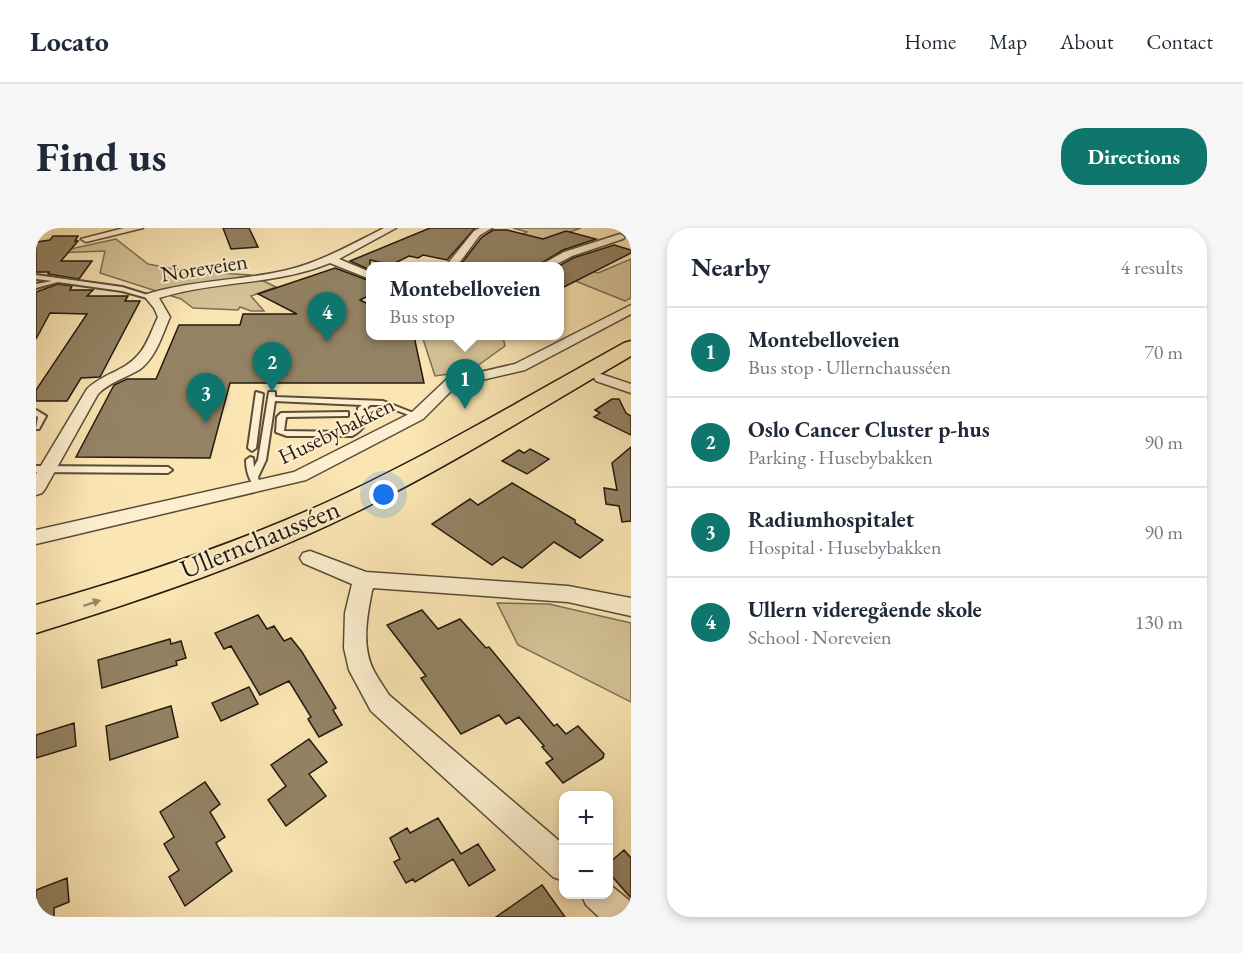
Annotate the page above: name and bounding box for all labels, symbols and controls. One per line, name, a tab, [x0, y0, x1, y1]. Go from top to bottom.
text: Locato	[30, 23, 109, 59]
text: Home	[904, 28, 956, 55]
text: Map	[989, 28, 1027, 55]
text: About	[1060, 28, 1113, 55]
text: Contact	[1146, 28, 1213, 55]
button: Directions	[1061, 128, 1207, 185]
text: Find us	[36, 129, 167, 184]
street label: Noreveien	[159, 246, 250, 289]
text: Nearby	[691, 250, 771, 284]
text: 4 results	[1120, 254, 1183, 280]
popup	[366, 262, 564, 340]
text: Montebelloveien	[389, 274, 541, 303]
pin: 4	[308, 292, 346, 342]
text: Bus stop	[389, 303, 455, 329]
text: Montebelloveien	[748, 325, 900, 354]
text: 1	[705, 339, 716, 365]
text: 70 m	[1144, 339, 1183, 365]
pin: 2	[252, 342, 292, 392]
text: Bus stop · Ullernchausséen	[748, 354, 951, 380]
pin: 1	[446, 360, 484, 409]
pin: 3	[186, 374, 226, 423]
street label: Husebybakken	[273, 390, 400, 471]
text: Oslo Cancer Cluster p-hus	[748, 415, 990, 444]
text: 2	[705, 429, 716, 455]
text: 90 m	[1144, 429, 1183, 455]
text: Parking · Husebybakken	[748, 444, 933, 470]
your location	[369, 480, 398, 509]
street label: Ullernchausséen	[175, 491, 345, 586]
text: Radiumhospitalet	[748, 505, 914, 534]
text: 3	[705, 519, 716, 545]
text: 90 m	[1144, 519, 1183, 545]
text: Hospital · Husebybakken	[748, 534, 941, 560]
text: Ullern videregående skole	[748, 595, 982, 624]
one-way arrow	[83, 597, 101, 607]
text: 4	[705, 609, 716, 635]
text: 130 m	[1135, 609, 1183, 635]
text: School · Noreveien	[748, 624, 892, 650]
map controls	[559, 791, 613, 899]
button: +	[559, 791, 613, 845]
button: −	[559, 845, 613, 899]

